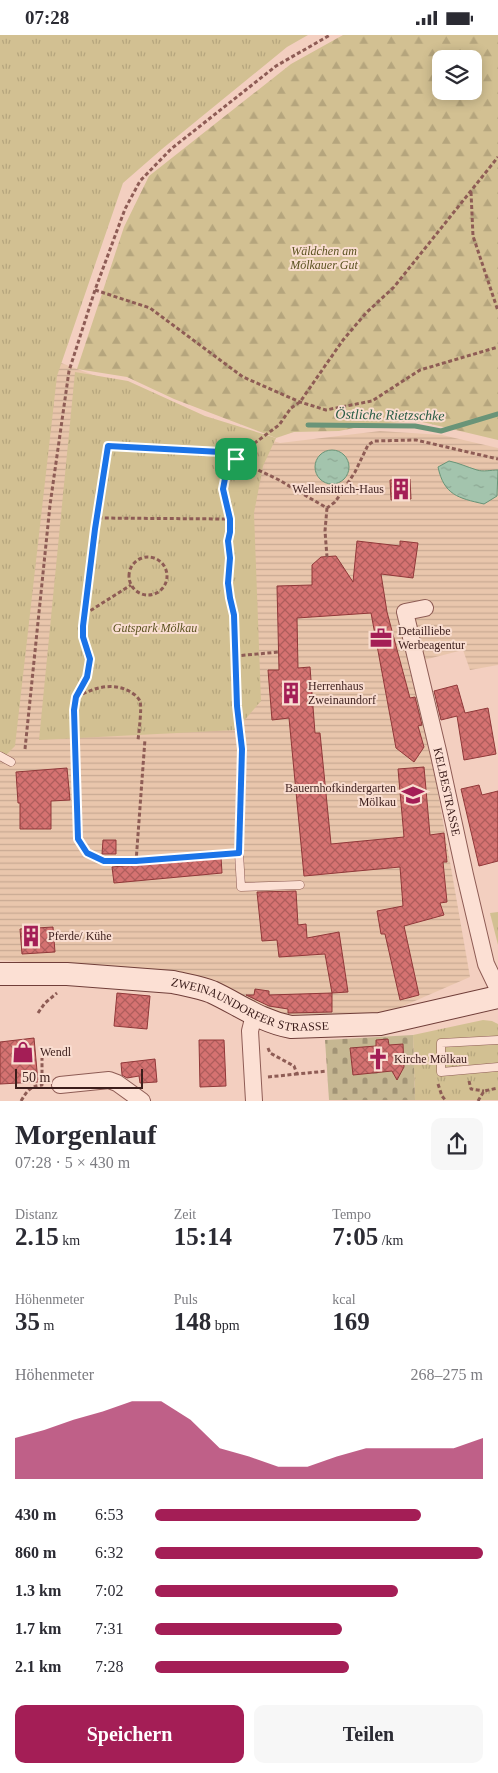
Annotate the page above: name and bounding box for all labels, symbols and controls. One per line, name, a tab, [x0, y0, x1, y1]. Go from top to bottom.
text: 07:28	[25, 7, 69, 28]
map controls	[432, 50, 482, 100]
button: layers	[432, 50, 482, 100]
park label: Wäldchen am Mölkauer Gut	[289, 244, 358, 272]
water label: Östliche Rietzschke	[335, 406, 445, 423]
pin	[215, 438, 257, 480]
icon: arrive	[222, 445, 250, 473]
building icon: Wellensittich-Haus	[388, 476, 414, 502]
place label: Wellensittich-Haus	[292, 482, 384, 496]
park label: Gutspark Mölkau	[113, 621, 197, 635]
place label: Detailliebe Werbeagentur	[398, 624, 465, 652]
office icon: Detailliebe Werbeagentur	[368, 625, 394, 651]
place label: Herrenhaus Zweinaundorf	[308, 679, 376, 707]
building icon: Herrenhaus Zweinaundorf	[278, 680, 304, 706]
street label: KELBESTRASSE	[430, 746, 463, 837]
place label: Bauernhofkindergarten Mölkau	[285, 781, 396, 809]
school or university icon: Bauernhofkindergarten Mölkau	[400, 782, 426, 808]
building icon: Pferde/ Kühe	[18, 923, 44, 949]
place label: Pferde/ Kühe	[48, 929, 112, 943]
street label: ZWEINAUNDORFER STRASSE	[170, 975, 329, 1034]
shop icon: Wendl	[10, 1039, 36, 1065]
place label: Wendl	[40, 1045, 72, 1059]
church icon: Kirche Mölkau	[365, 1046, 391, 1072]
place label: Kirche Mölkau	[394, 1052, 467, 1066]
scale bar	[15, 1065, 142, 1089]
text: 50 m	[22, 1070, 50, 1085]
button: share	[431, 1118, 483, 1170]
text: Morgenlauf	[15, 1119, 157, 1150]
text: 07:28 · 5 × 430 m	[15, 1154, 130, 1171]
text: Distanz	[15, 1207, 58, 1222]
text: Zeit	[174, 1207, 196, 1222]
text: Tempo	[332, 1207, 371, 1222]
text: 2.15	[15, 1223, 59, 1250]
text: 15:14	[174, 1223, 232, 1250]
text: 7:05	[332, 1223, 378, 1250]
text: km	[59, 1233, 80, 1248]
text: /km	[378, 1233, 403, 1248]
text: Höhenmeter	[15, 1292, 84, 1307]
text: Puls	[174, 1292, 198, 1307]
text: kcal	[332, 1292, 356, 1307]
text: 35	[15, 1308, 40, 1335]
text: 148	[174, 1308, 211, 1335]
text: 169	[332, 1308, 370, 1335]
text: m	[40, 1318, 54, 1333]
text: bpm	[211, 1318, 240, 1333]
text: Höhenmeter	[15, 1366, 94, 1383]
text: 268–275 m	[411, 1366, 483, 1383]
text: 430 m	[15, 1506, 56, 1523]
text: 6:53	[95, 1506, 123, 1523]
text: 860 m	[15, 1544, 56, 1561]
text: 6:32	[95, 1544, 123, 1561]
text: 1.3 km	[15, 1582, 61, 1599]
text: 7:02	[95, 1582, 123, 1599]
text: 1.7 km	[15, 1620, 61, 1637]
text: 7:31	[95, 1620, 123, 1637]
text: 2.1 km	[15, 1658, 61, 1675]
text: 7:28	[95, 1658, 123, 1675]
button: Speichern	[15, 1705, 244, 1763]
button: Teilen	[254, 1705, 483, 1763]

